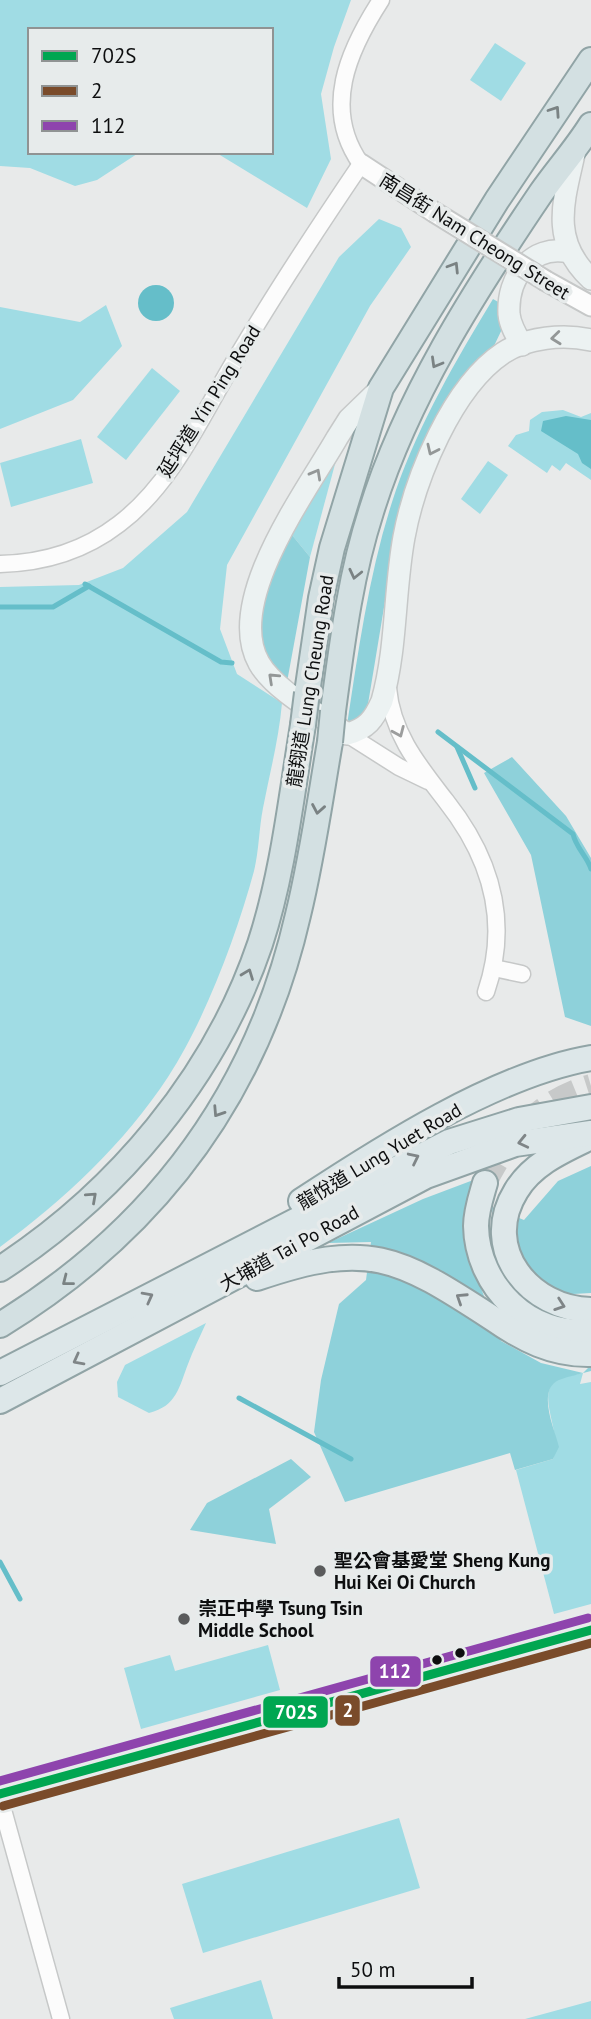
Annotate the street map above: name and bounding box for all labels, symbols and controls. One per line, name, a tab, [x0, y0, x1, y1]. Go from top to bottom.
legend	[28, 28, 273, 154]
text: 702S	[91, 42, 137, 69]
text: 2	[91, 77, 102, 104]
one-way arrow	[547, 106, 559, 119]
text: 112	[91, 112, 125, 139]
street label: 南昌街 Nam Cheong Street	[375, 168, 575, 305]
one-way arrow	[446, 261, 459, 274]
street label: 延坪道 Yin Ping Road	[152, 321, 266, 481]
one-way arrow	[550, 330, 561, 345]
one-way arrow	[432, 355, 445, 368]
one-way arrow	[427, 443, 441, 455]
one-way arrow	[308, 468, 321, 481]
one-way arrow	[348, 568, 363, 580]
street label: 龍翔道 Lung Cheung Road	[281, 573, 339, 789]
one-way arrow	[268, 674, 281, 687]
one-way arrow	[391, 725, 405, 737]
one-way arrow	[311, 803, 326, 815]
one-way arrow	[240, 968, 254, 980]
street label: 龍悅道 Lung Yuet Road	[292, 1097, 466, 1215]
one-way arrow	[213, 1105, 226, 1118]
one-way arrow	[518, 1134, 530, 1148]
one-way arrow	[407, 1152, 419, 1166]
one-way arrow	[84, 1193, 97, 1205]
street label: 大埔道 Tai Po Road	[215, 1200, 363, 1296]
one-way arrow	[62, 1272, 74, 1285]
one-way arrow	[140, 1291, 153, 1305]
one-way arrow	[455, 1293, 468, 1306]
one-way arrow	[554, 1297, 566, 1312]
one-way arrow	[73, 1352, 85, 1365]
place label: 聖公會基愛堂 Sheng Kung Hui Kei Oi Church	[334, 1548, 550, 1594]
marker: 聖公會基愛堂 Sheng Kung Hui Kei Oi Church	[312, 1563, 328, 1579]
place label: 崇正中學 Tsung Tsin Middle School	[198, 1596, 363, 1642]
marker: 崇正中學 Tsung Tsin Middle School	[176, 1611, 192, 1627]
unlabelled marker	[453, 1646, 467, 1660]
unlabelled marker	[430, 1653, 444, 1667]
line badge: 112	[369, 1655, 422, 1688]
text: 112	[379, 1659, 411, 1683]
line badge: 2	[334, 1694, 361, 1727]
line badge: 702S	[262, 1695, 329, 1729]
text: 2	[343, 1698, 353, 1722]
text: 702S	[275, 1700, 317, 1724]
scale bar	[339, 1946, 472, 1990]
text: 50 m	[350, 1956, 396, 1983]

